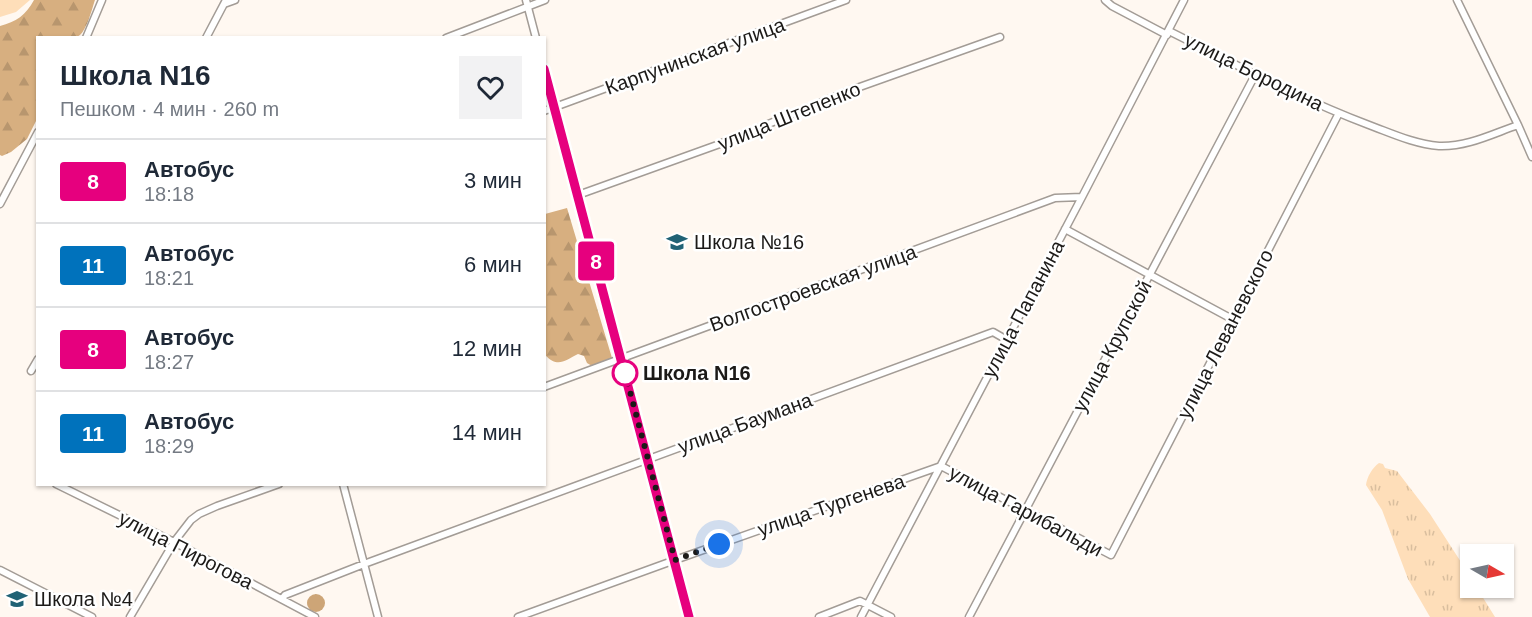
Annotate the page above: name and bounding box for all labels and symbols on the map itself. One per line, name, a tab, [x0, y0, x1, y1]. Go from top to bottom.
street label: Карпунинская улица	[602, 13, 789, 99]
street label: улица Бородина	[1181, 29, 1328, 115]
street label: улица Штепенко	[714, 77, 864, 155]
school or university icon: Школа №16	[665, 230, 689, 254]
place label: Школа №16	[694, 231, 804, 253]
street label: улица Папанина	[978, 236, 1069, 381]
street label: Волгостроевская улица	[707, 240, 920, 336]
line badge: 8	[576, 242, 616, 280]
street label: улица Леваневского	[1173, 246, 1277, 422]
street label: улица Крупской	[1068, 277, 1156, 415]
marker: Школа N16	[612, 360, 638, 386]
place label: Школа N16	[643, 362, 751, 384]
street label: улица Баумана	[675, 388, 816, 458]
street label: улица Гарибальди	[945, 461, 1107, 561]
street label: улица Тургенева	[755, 469, 908, 541]
street label: улица Пирогова	[115, 507, 258, 594]
your location	[704, 529, 734, 559]
north arrow	[1460, 544, 1514, 598]
school or university icon: Школа №4	[5, 587, 29, 611]
place label: Школа №4	[34, 588, 133, 610]

